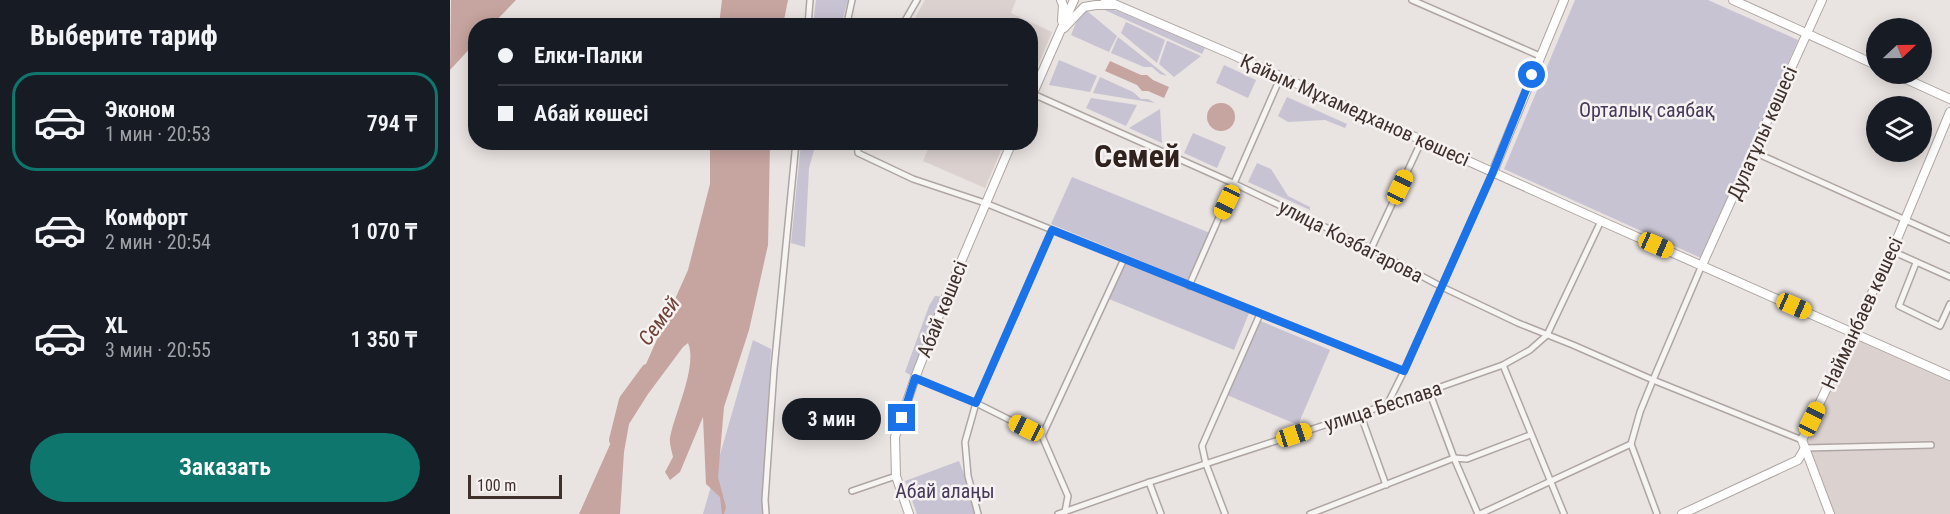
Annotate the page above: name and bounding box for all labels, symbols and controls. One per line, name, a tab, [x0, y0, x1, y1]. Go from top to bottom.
north arrow	[1866, 18, 1932, 84]
map controls	[1866, 18, 1932, 162]
text: Выберите тариф	[30, 20, 218, 52]
text: Елки-Палки	[534, 43, 643, 68]
street label: Қайым Мұхамедханов көшесі	[1237, 48, 1473, 172]
route start	[1518, 61, 1545, 88]
street label: Дулатұлы көшесі	[1722, 63, 1802, 203]
icon: car	[33, 95, 87, 149]
button: layers	[1866, 96, 1932, 162]
text: Эконом	[105, 97, 175, 122]
park label: Орталық саябақ	[1579, 98, 1715, 122]
text: Абай көшесі	[534, 101, 648, 126]
text: 794 ₸	[367, 111, 417, 136]
text: 1 мин · 20:53	[105, 122, 211, 146]
district label: Семей	[1094, 137, 1180, 175]
car	[1384, 167, 1416, 207]
car	[1211, 182, 1243, 222]
street label: улица Козбагарова	[1275, 194, 1427, 288]
icon: car	[33, 203, 87, 257]
text: Комфорт	[105, 205, 188, 230]
text: 1 070 ₸	[351, 219, 417, 244]
car	[1636, 229, 1676, 261]
text: 2 мин · 20:54	[105, 230, 211, 254]
street label: Найманбаев көшесі	[1816, 233, 1908, 393]
street label: Абай көшесі	[912, 257, 972, 361]
car	[1774, 290, 1814, 322]
water label: Семей	[633, 292, 685, 350]
icon: car	[33, 311, 87, 365]
text: XL	[105, 313, 128, 338]
text: 1 350 ₸	[351, 327, 417, 352]
text: 3 мин · 20:55	[105, 338, 211, 362]
street label: улица Беспава	[1321, 376, 1445, 436]
callout: 3 мин	[782, 397, 881, 439]
car	[1796, 399, 1828, 439]
route end	[888, 404, 915, 431]
text: 3 мин	[808, 407, 855, 431]
car	[1006, 412, 1046, 444]
car	[1274, 421, 1314, 449]
button: Заказать	[30, 433, 420, 502]
scale bar	[468, 472, 562, 500]
text: 100 m	[477, 476, 516, 495]
park label: Абай алаңы	[895, 479, 995, 503]

